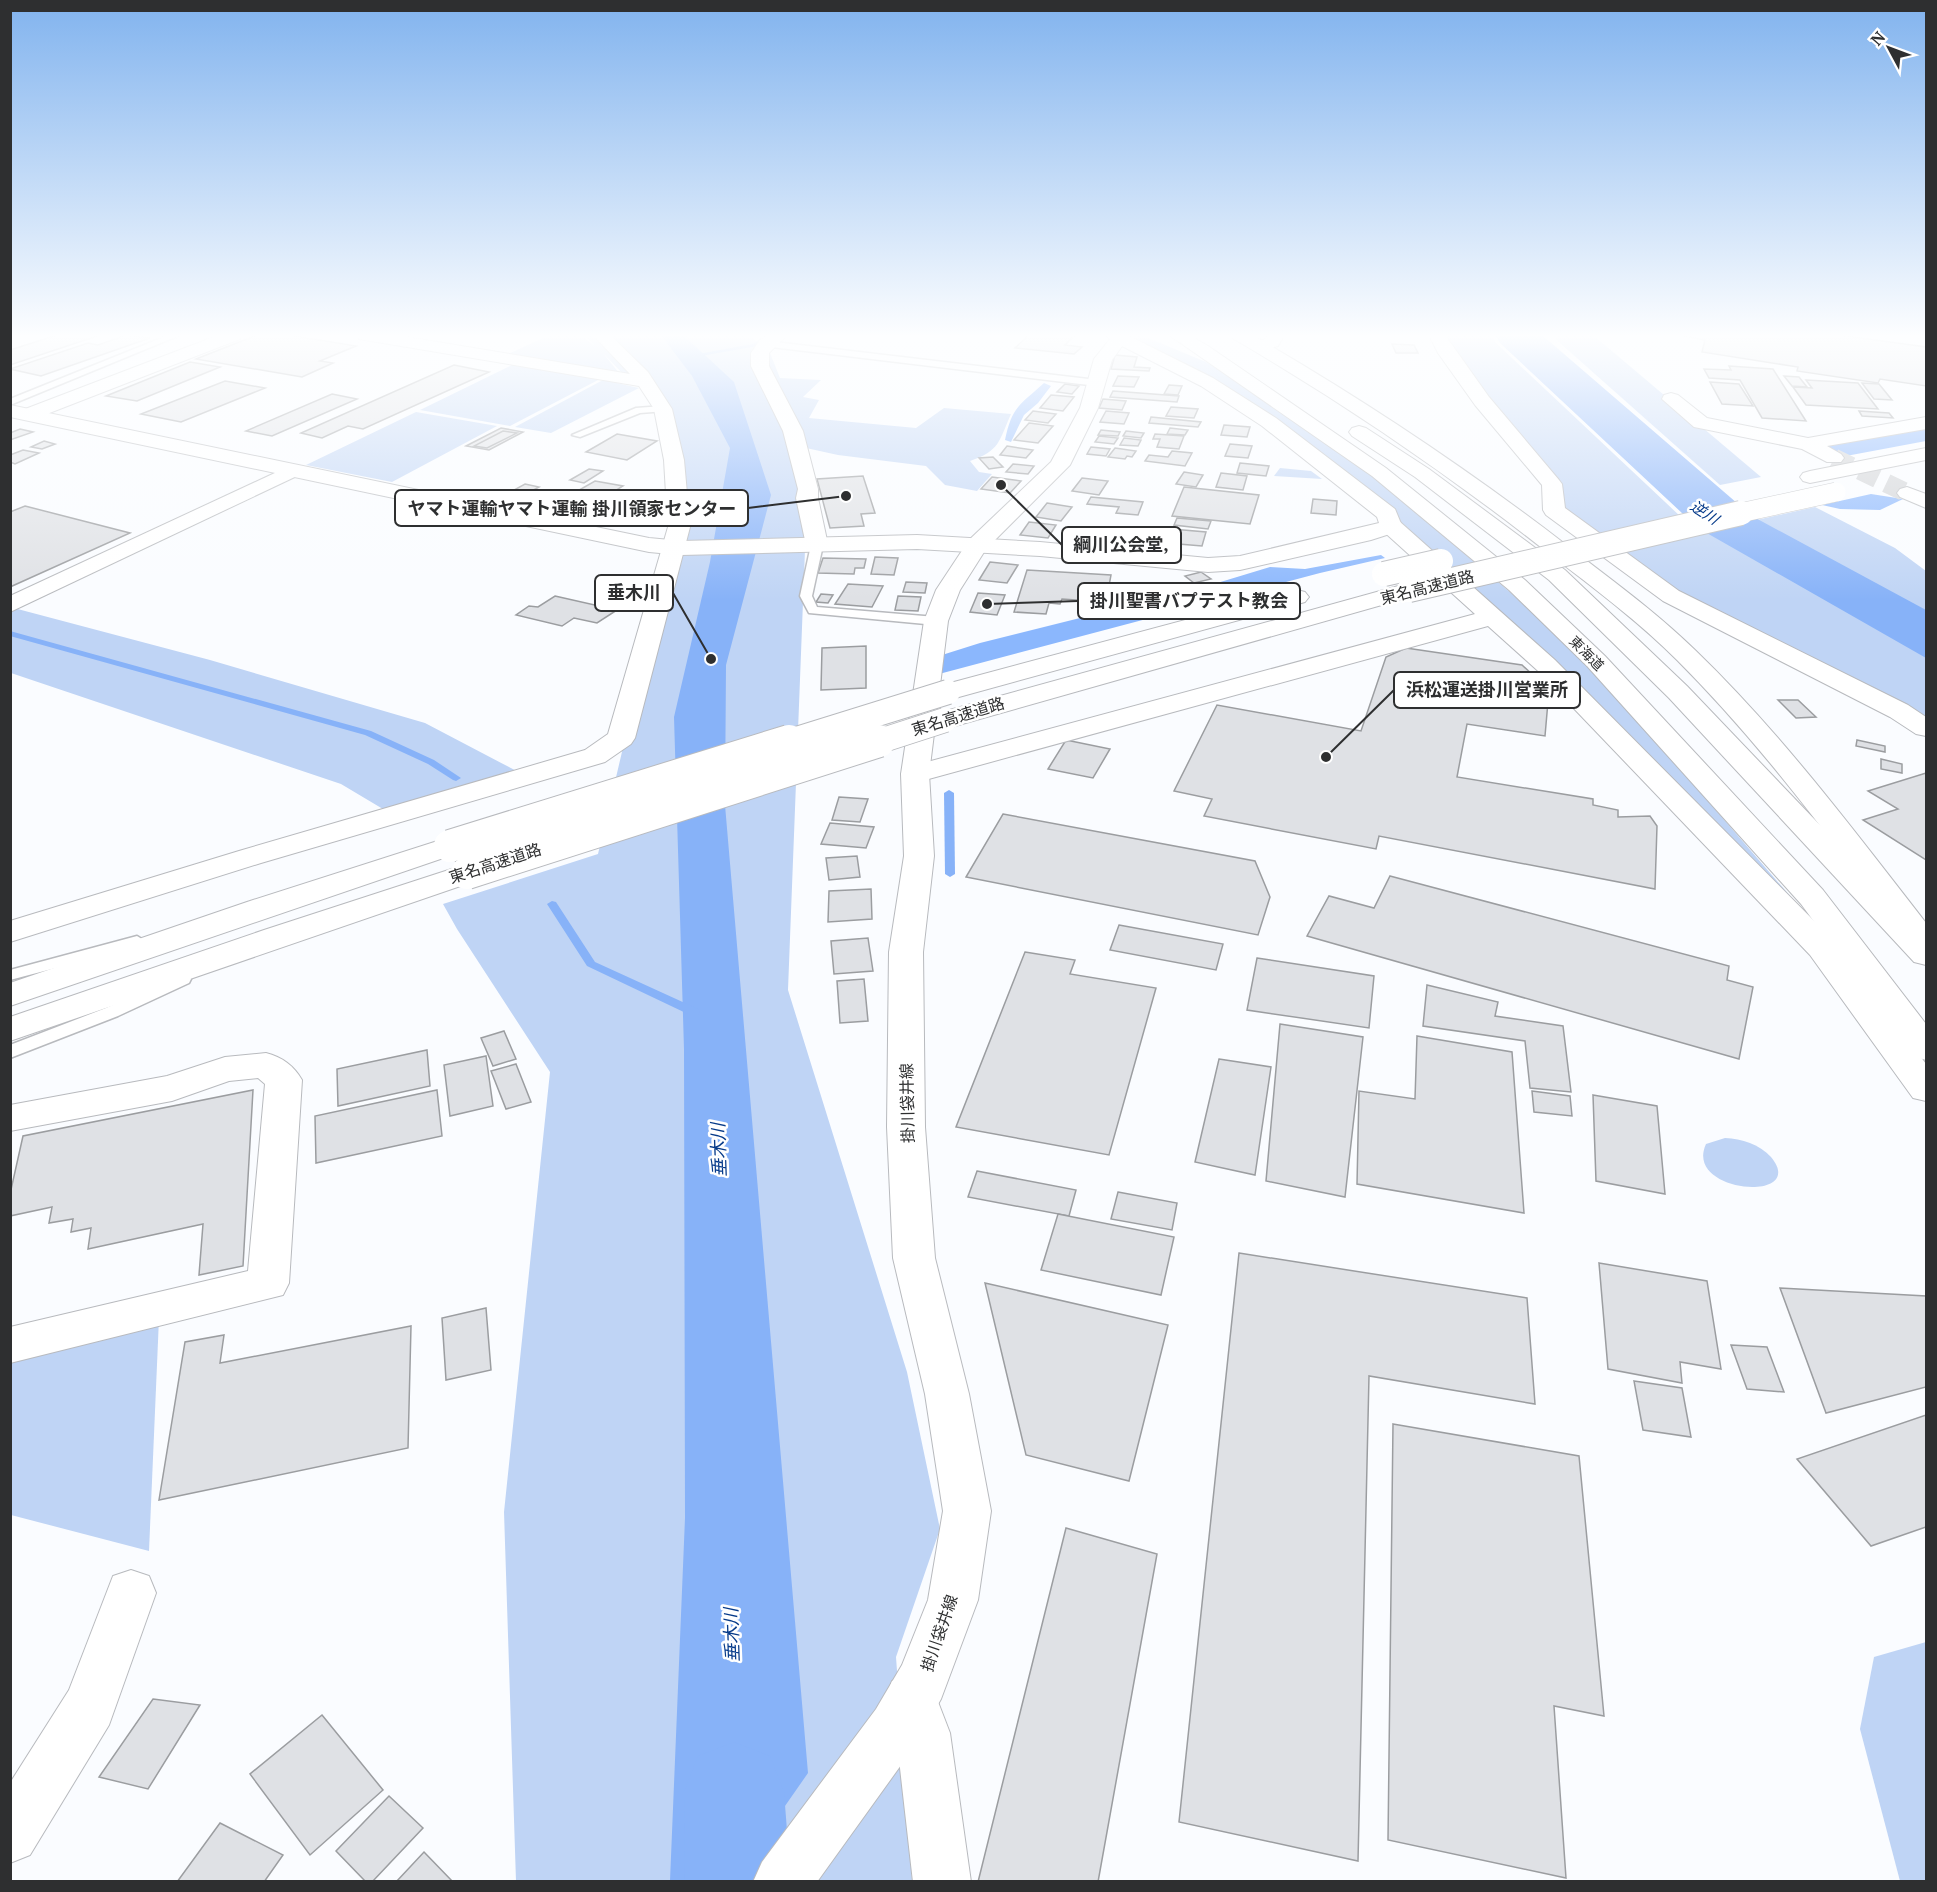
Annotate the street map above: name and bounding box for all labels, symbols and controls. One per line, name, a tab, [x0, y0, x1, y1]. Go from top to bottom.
north arrow	[1859, 18, 1919, 78]
text: N	[1865, 26, 1890, 50]
callout: ヤマト運輸ヤマト運輸 掛川領家センター	[395, 490, 748, 526]
water label: 逆川	[1687, 495, 1725, 530]
text: ヤマト運輸ヤマト運輸 掛川領家センター	[408, 496, 736, 520]
callout: 綱川公会堂,	[1062, 527, 1181, 563]
text: 綱川公会堂,	[1073, 532, 1169, 556]
street label: 東名高速道路	[1378, 565, 1476, 609]
callout: 垂木川	[595, 575, 673, 611]
text: 垂木川	[607, 580, 661, 604]
callout: 掛川聖書バプテスト教会	[1078, 583, 1300, 619]
text: 掛川聖書バプテスト教会	[1090, 588, 1288, 612]
street label: 東海道	[1565, 631, 1609, 675]
callout: 浜松運送掛川営業所	[1394, 672, 1580, 708]
text: 浜松運送掛川営業所	[1406, 677, 1568, 701]
street label: 東名高速道路	[909, 691, 1007, 741]
street label: 東名高速道路	[446, 838, 544, 888]
street label: 掛川袋井線	[895, 1063, 919, 1143]
water label: 垂木川	[705, 1121, 731, 1177]
street label: 掛川袋井線	[916, 1592, 962, 1674]
water label: 垂木川	[718, 1606, 744, 1662]

